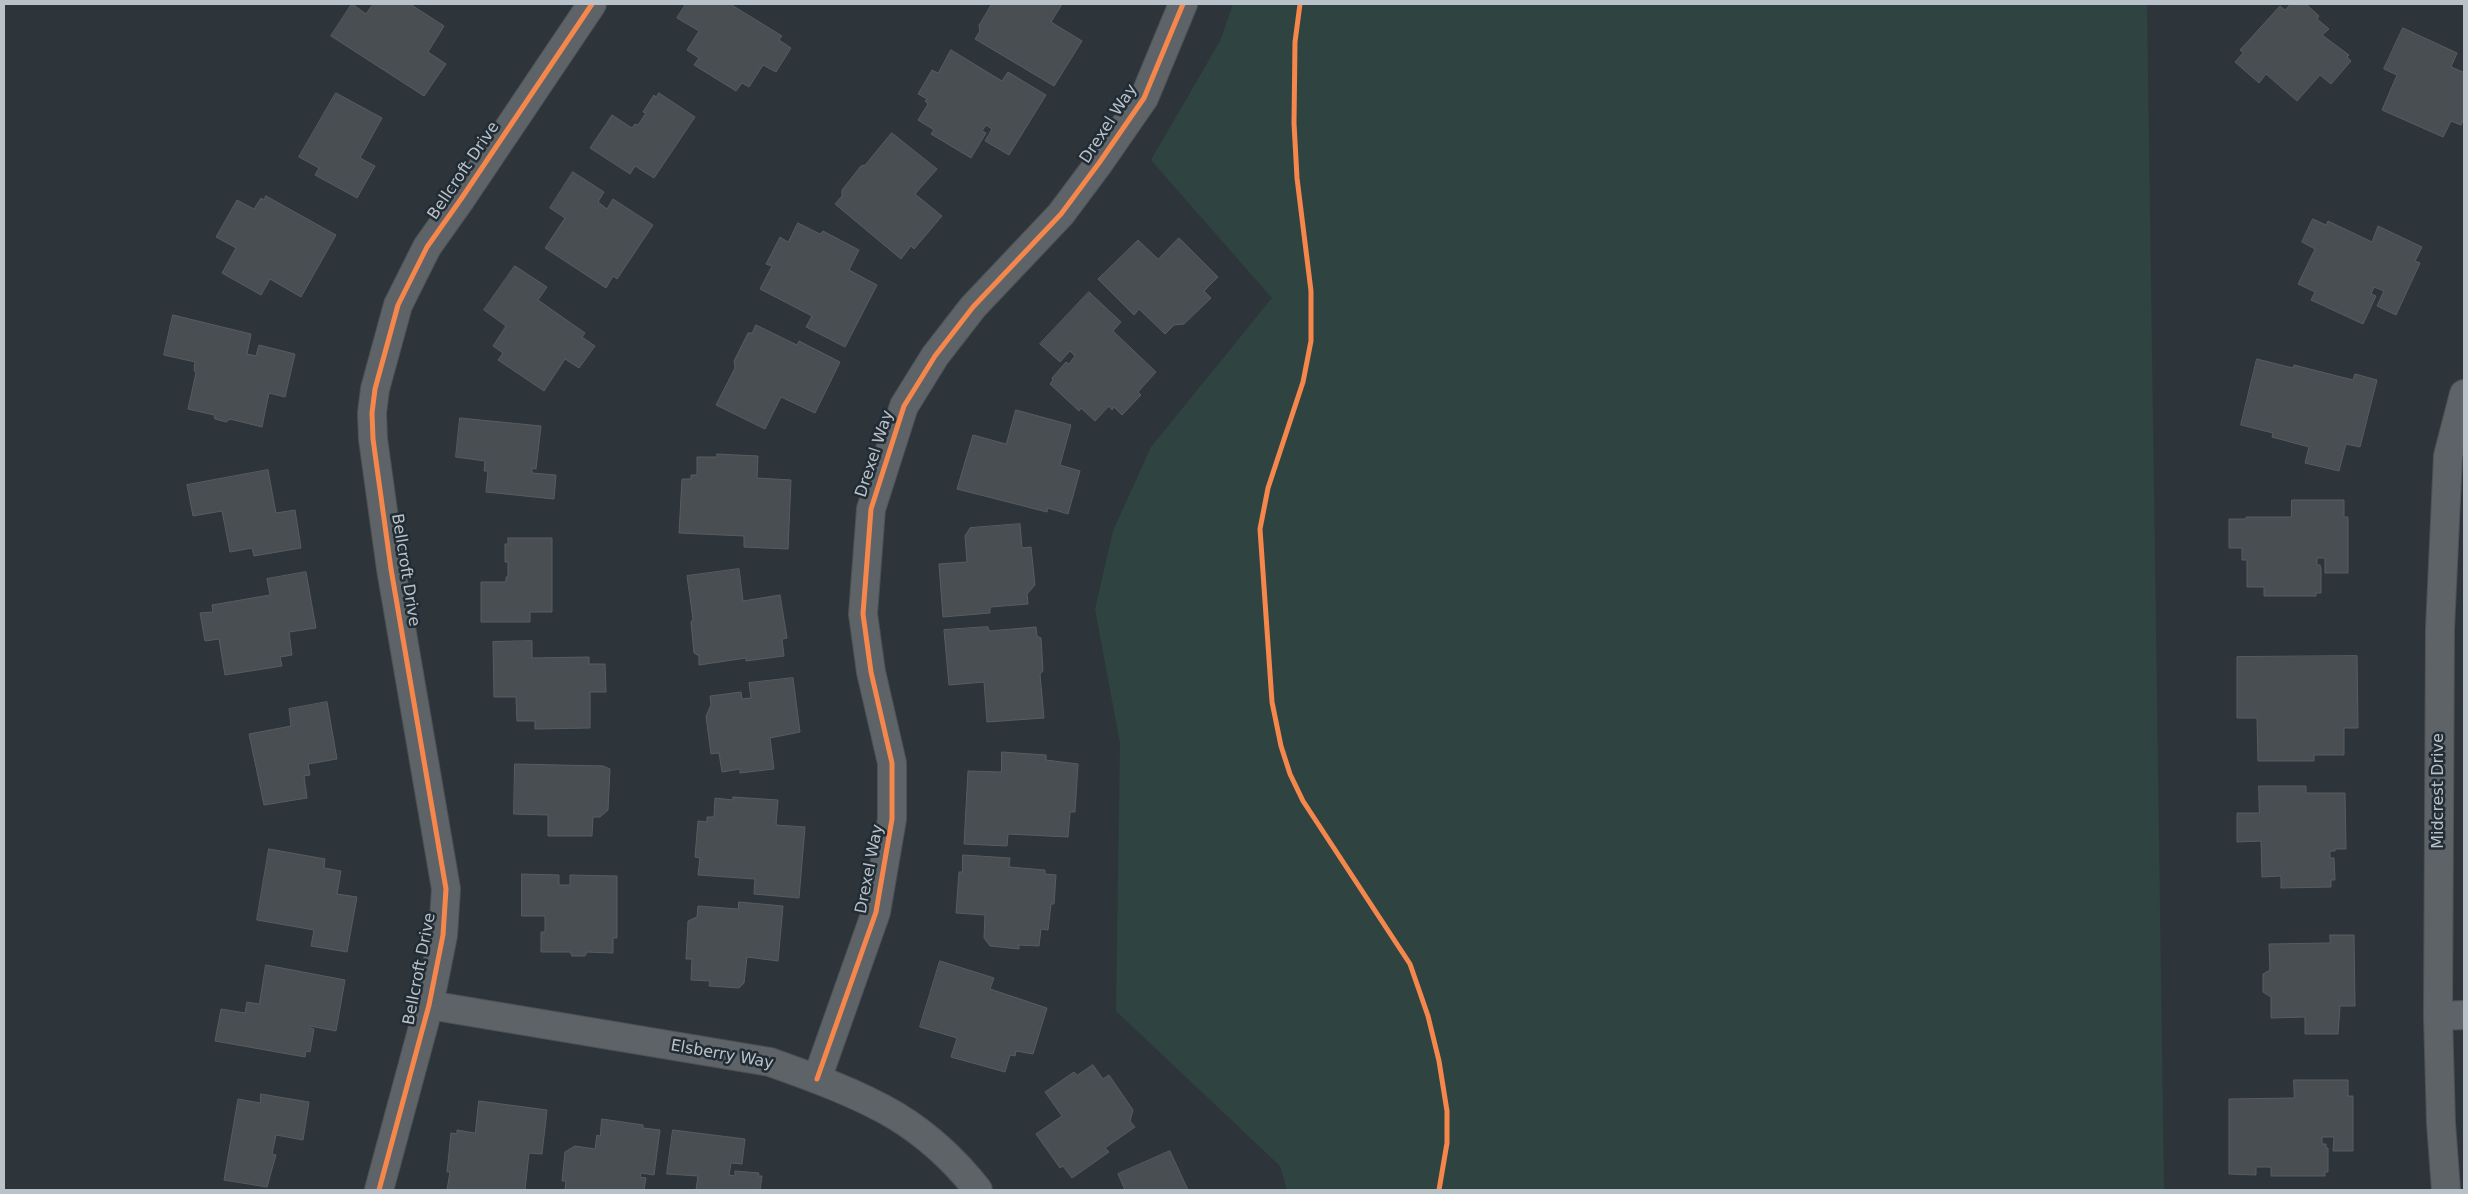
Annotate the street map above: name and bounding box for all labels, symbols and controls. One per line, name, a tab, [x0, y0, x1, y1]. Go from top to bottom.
street label: Drexel Way	[1076, 81, 1142, 167]
street label: Bellcroft Drive	[424, 118, 504, 224]
street label: Drexel Way	[852, 408, 898, 500]
street label: Bellcroft Drive	[387, 512, 423, 628]
street label: Midcrest Drive	[2429, 733, 2449, 849]
street label: Drexel Way	[852, 823, 888, 915]
street label: Bellcroft Drive	[400, 911, 440, 1027]
street label: Elsberry Way	[669, 1036, 775, 1074]

